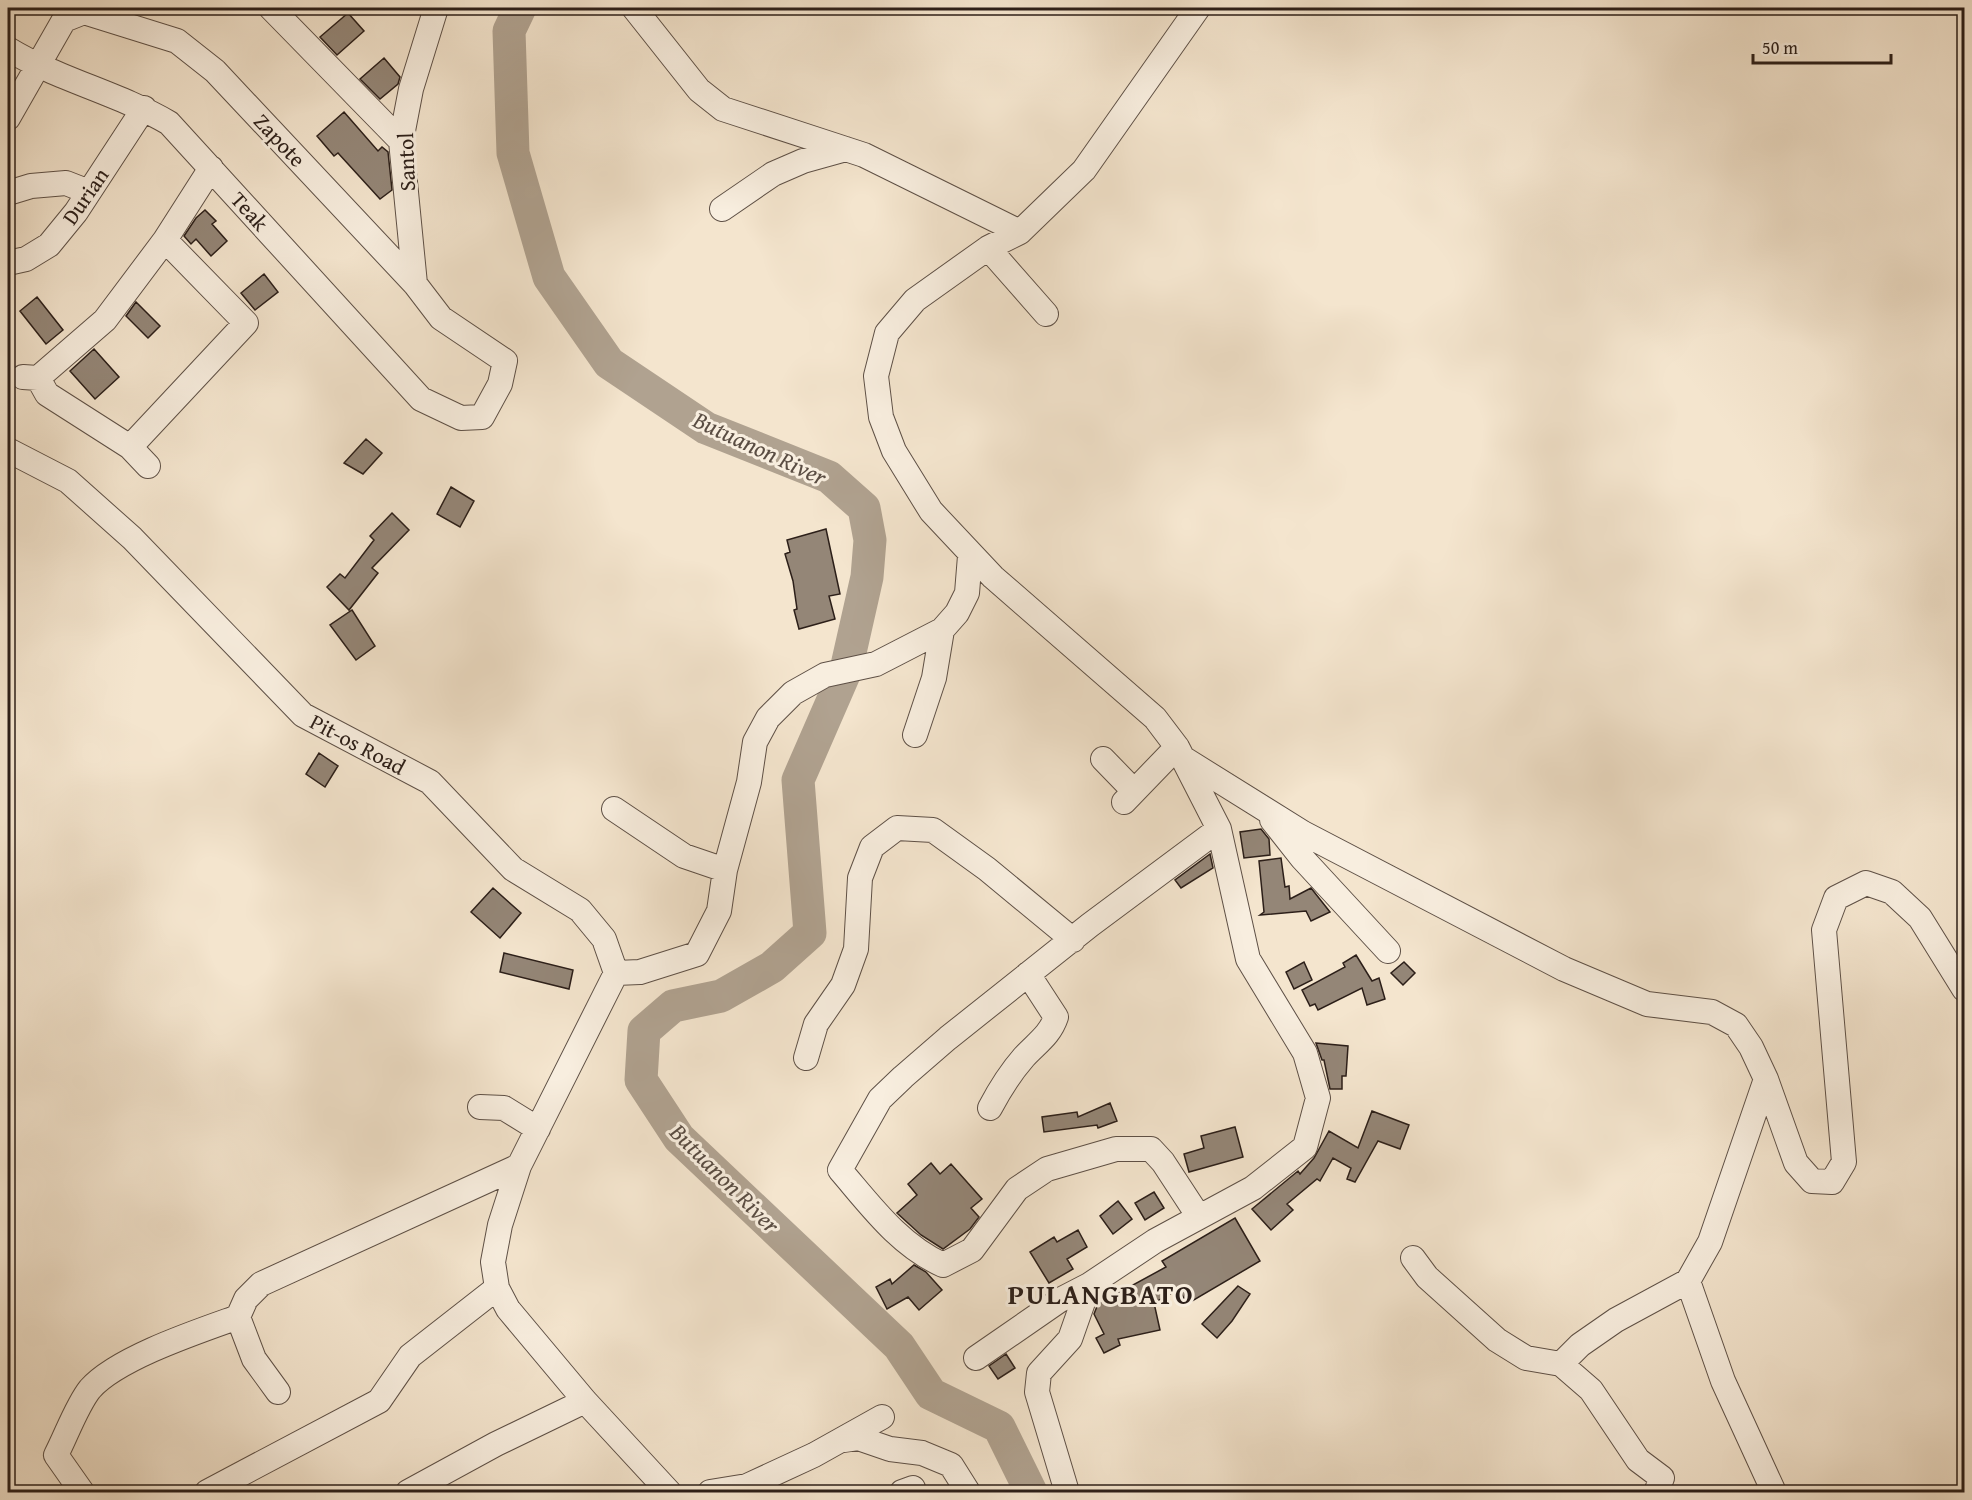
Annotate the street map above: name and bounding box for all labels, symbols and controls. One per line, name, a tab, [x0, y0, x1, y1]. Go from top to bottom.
scale bar	[1753, 27, 1891, 65]
text: 50 m	[1762, 34, 1798, 61]
street label: Zapote	[247, 106, 313, 174]
street label: Santol	[389, 132, 423, 192]
street label: Durian	[54, 160, 117, 231]
street label: Teak	[224, 184, 277, 238]
water label: Butuanon River	[687, 401, 833, 495]
street label: Pit-os Road	[305, 705, 412, 783]
water label: Butuanon River	[661, 1114, 789, 1242]
district label: PULANGBATO	[1008, 1273, 1194, 1314]

